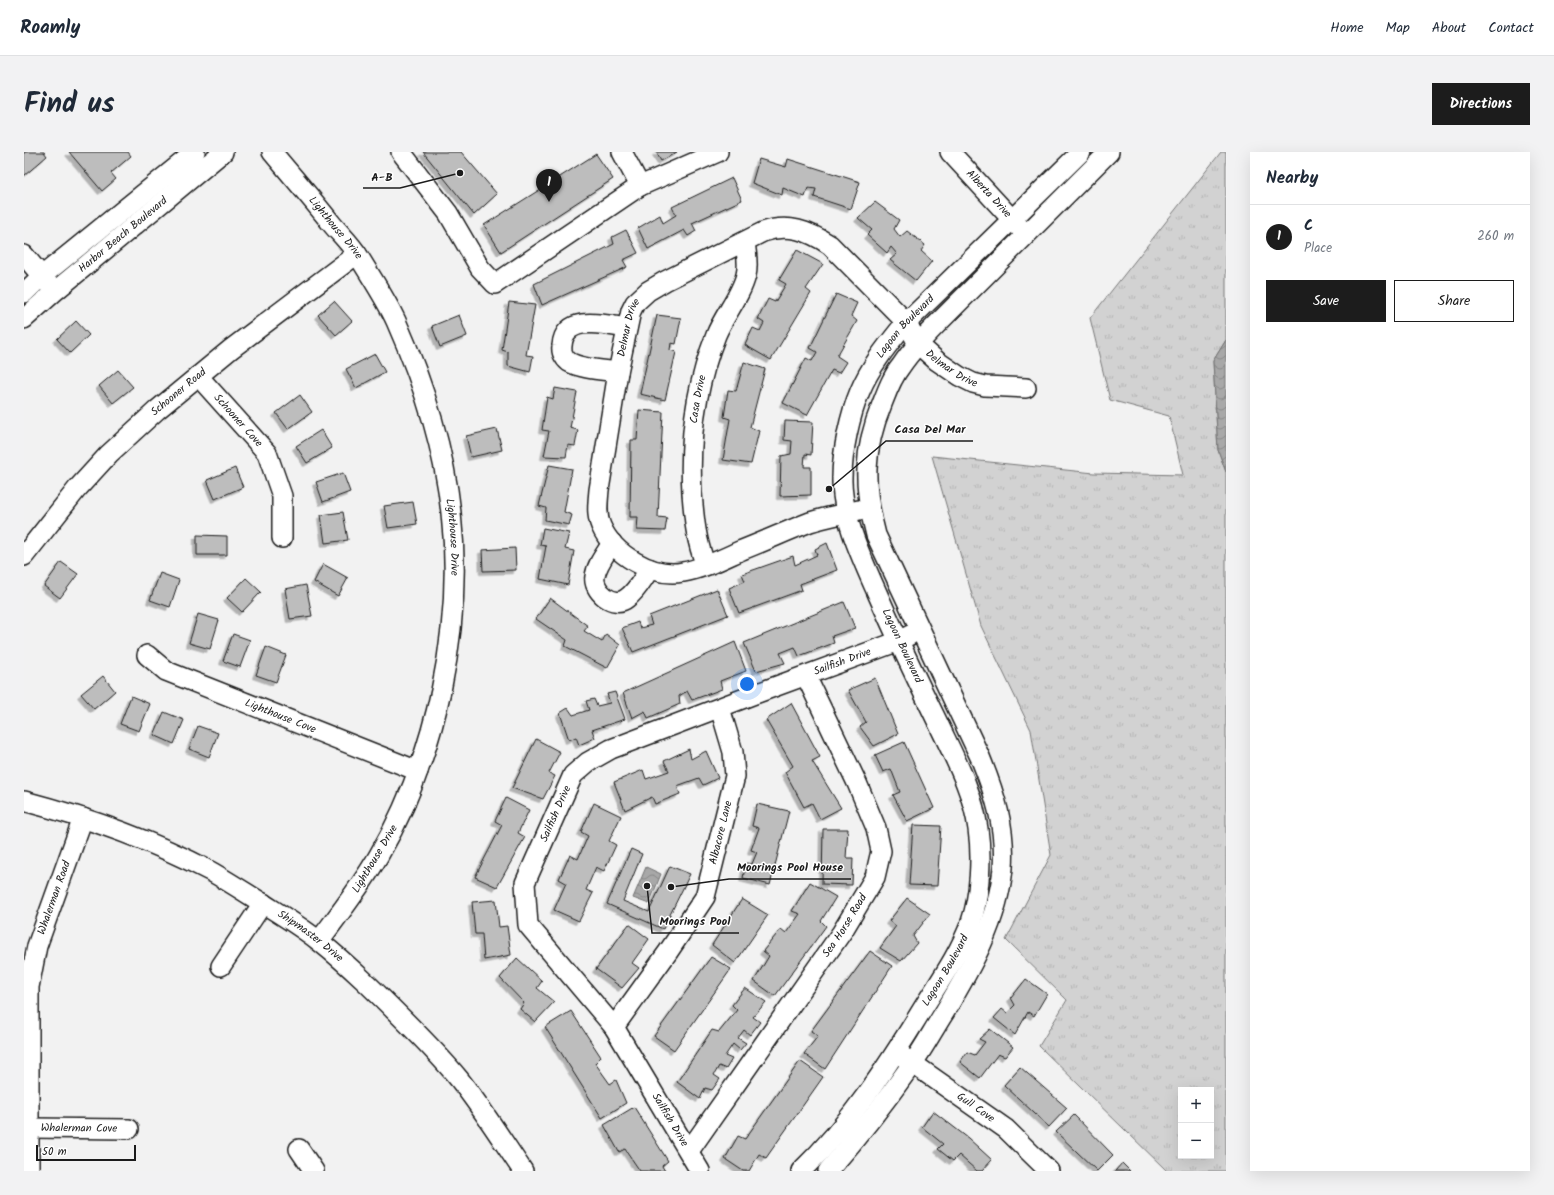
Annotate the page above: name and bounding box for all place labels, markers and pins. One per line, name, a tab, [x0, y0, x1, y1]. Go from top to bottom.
callout: A-B	[363, 164, 400, 188]
pin: 1	[536, 169, 562, 202]
callout: Casa Del Mar	[886, 417, 973, 441]
callout: Moorings Pool House	[729, 855, 851, 879]
callout: Moorings Pool	[652, 909, 739, 933]

